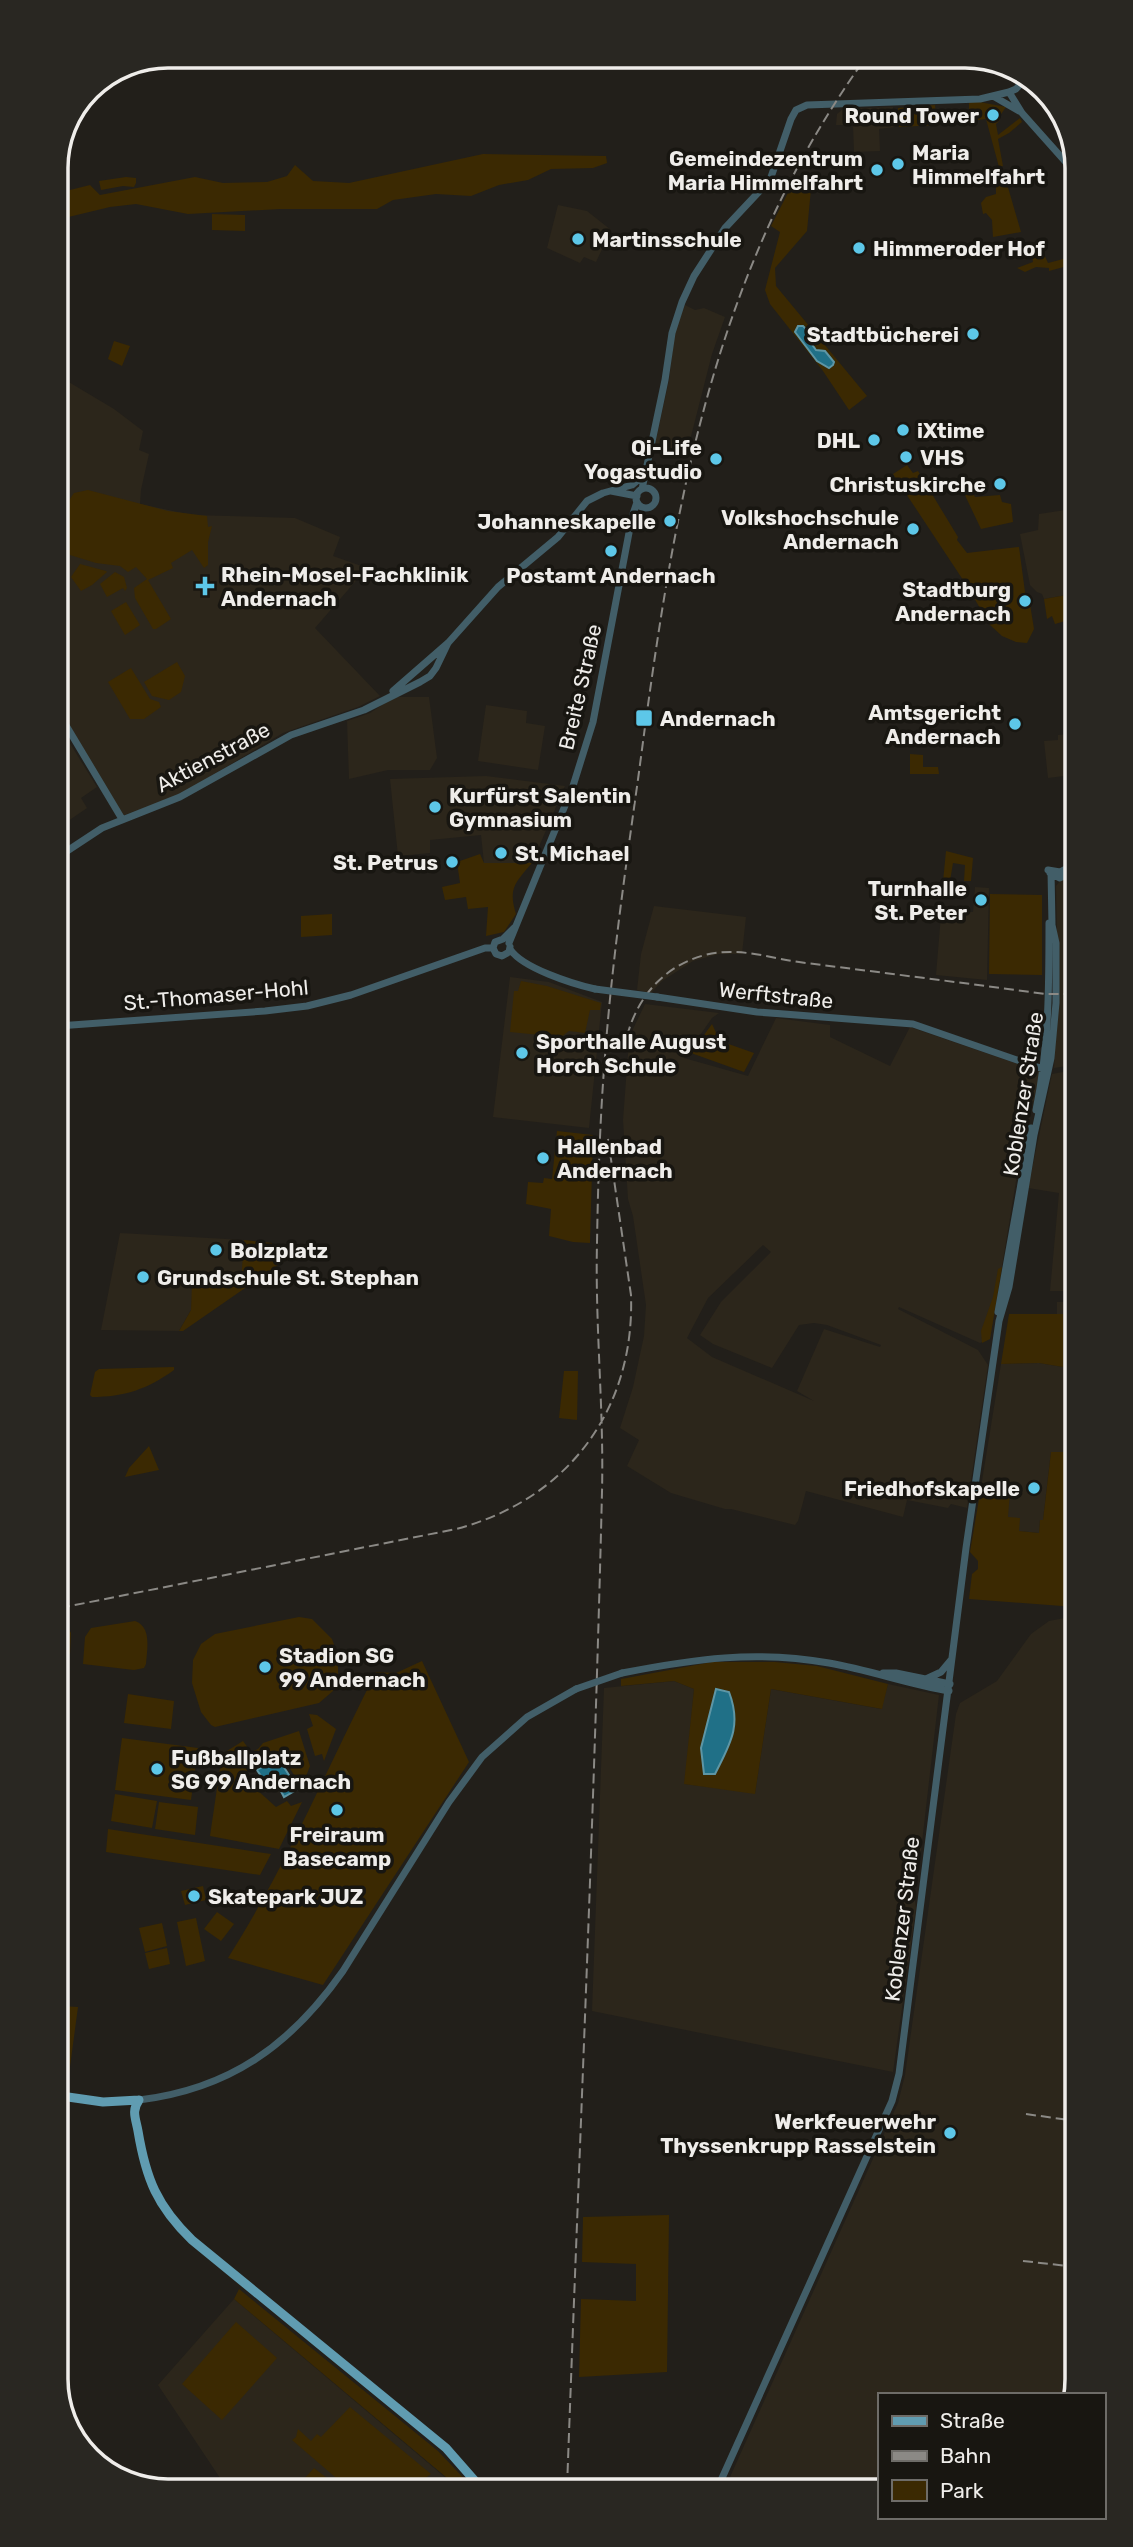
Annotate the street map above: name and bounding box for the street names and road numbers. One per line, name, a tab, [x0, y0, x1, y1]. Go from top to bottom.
street label: Breite Straße	[553, 622, 607, 752]
street label: Aktienstraße	[152, 717, 274, 797]
street label: St.-Thomaser-Hohl	[122, 974, 310, 1016]
street label: Werftstraße	[718, 977, 834, 1013]
street label: Koblenzer Straße	[998, 1010, 1048, 1178]
street label: Koblenzer Straße	[879, 1835, 925, 2003]

